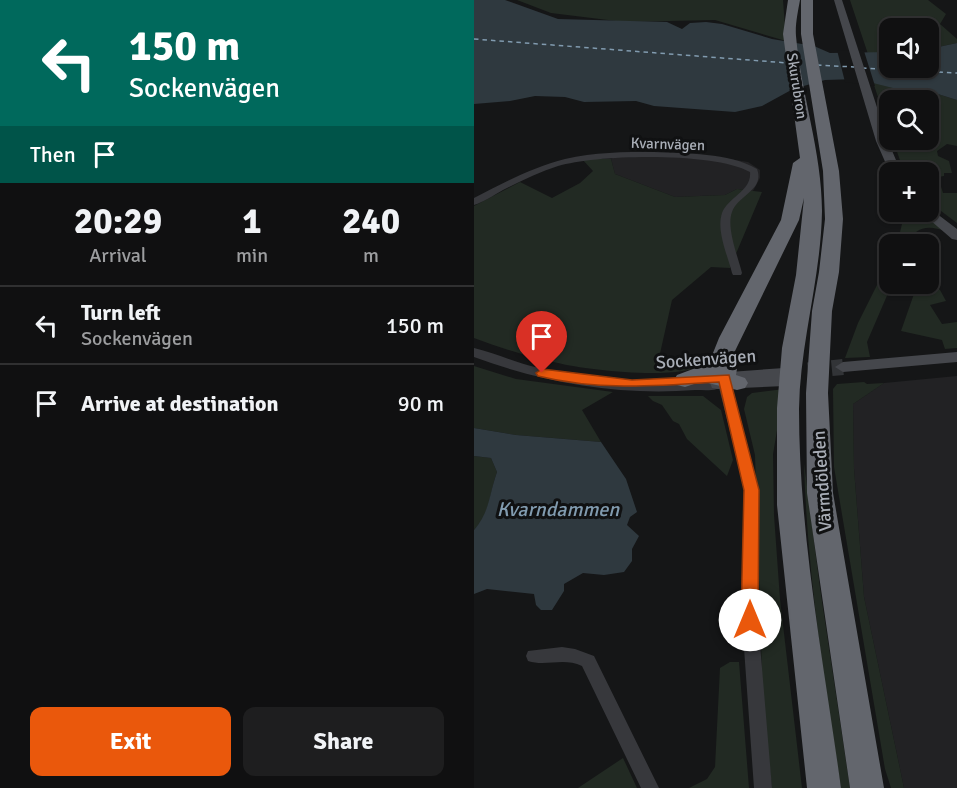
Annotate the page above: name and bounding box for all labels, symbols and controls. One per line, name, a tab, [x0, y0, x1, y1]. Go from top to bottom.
map controls	[879, 18, 939, 294]
button: sound	[879, 18, 939, 78]
text: 150 m	[129, 21, 240, 72]
icon: left	[30, 24, 108, 102]
street label: Skurubron	[783, 52, 811, 120]
text: Sockenvägen	[129, 72, 280, 105]
button: search	[879, 90, 939, 150]
street label: Kvarnvägen	[630, 134, 706, 154]
icon: arrive	[88, 138, 121, 171]
text: Then	[30, 141, 76, 168]
button: +	[879, 162, 939, 222]
text: 20:29	[74, 199, 162, 244]
text: 1	[242, 199, 262, 244]
text: 240	[342, 199, 400, 244]
button: −	[879, 234, 939, 294]
text: Arrival	[89, 243, 147, 268]
text: min	[236, 243, 268, 268]
text: m	[363, 243, 379, 268]
text: Turn left	[81, 299, 161, 326]
icon: left	[30, 309, 63, 342]
pin	[516, 311, 567, 373]
text: 150 m	[386, 312, 444, 339]
icon: arrive	[525, 320, 558, 353]
text: Sockenvägen	[81, 326, 193, 351]
street label: Sockenvägen	[655, 345, 757, 373]
icon: arrive	[30, 387, 63, 420]
text: Arrive at destination	[81, 390, 278, 417]
text: 90 m	[398, 390, 444, 417]
street label: Värmdöleden	[808, 430, 836, 532]
water label: Kvarndammen	[497, 497, 620, 522]
position arrow	[718, 588, 782, 652]
button: Exit	[30, 707, 231, 776]
button: Share	[243, 707, 444, 776]

